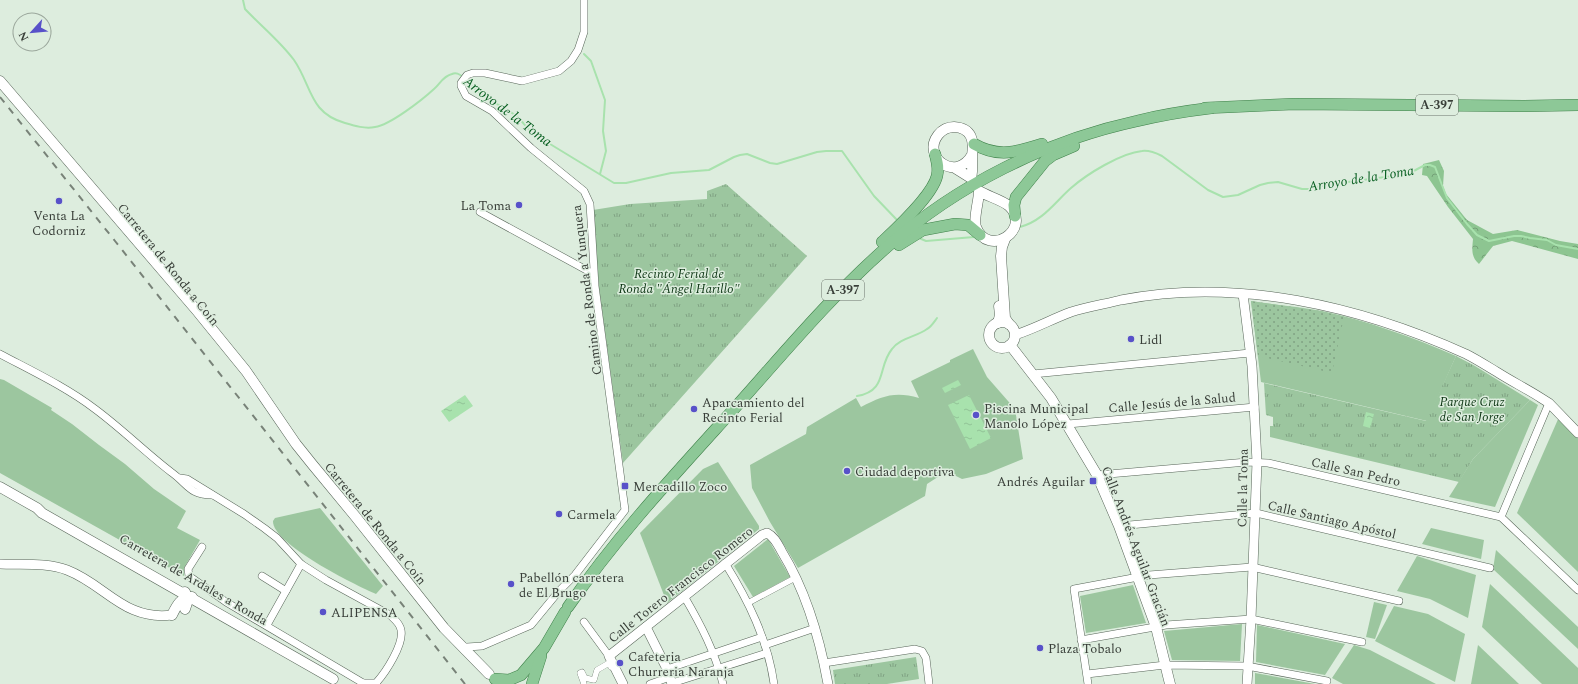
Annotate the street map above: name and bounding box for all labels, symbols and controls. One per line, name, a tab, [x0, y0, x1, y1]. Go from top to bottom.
north arrow	[12, 12, 52, 52]
text: N	[14, 28, 33, 44]
water label: Arroyo de la Toma	[458, 70, 557, 152]
road number: A-397	[1416, 95, 1458, 115]
water label: Arroyo de la Toma	[1306, 160, 1415, 197]
marker: Venta La Codorniz	[54, 196, 64, 206]
place label: La Toma	[461, 196, 512, 216]
street label: Carretera de Ronda a Coín	[112, 199, 224, 331]
marker: La Toma	[514, 200, 524, 210]
street label: Camino de Ronda a Yunquera	[567, 203, 607, 376]
place label: Venta La Codorniz	[32, 206, 86, 241]
park label: Recinto Ferial de Ronda "Ángel Harillo"	[618, 264, 740, 299]
road number: A-397	[822, 280, 864, 300]
place label: Lidl	[1139, 330, 1163, 350]
marker: Lidl	[1126, 334, 1136, 344]
street label: Calle Jesús de la Salud	[1108, 387, 1237, 419]
park label: Parque Cruz de San Jorge	[1439, 392, 1505, 427]
place label: Aparcamiento del Recinto Ferial	[702, 393, 805, 428]
place label: Piscina Municipal Manolo López	[984, 399, 1089, 434]
marker: Aparcamiento del Recinto Ferial	[689, 404, 699, 414]
marker: Piscina Municipal Manolo López	[971, 410, 981, 420]
street label: Calle la Toma	[1232, 448, 1254, 528]
street label: Calle San Pedro	[1309, 452, 1402, 492]
street label: Carretera de Ronda a Coín	[319, 458, 431, 590]
place label: Ciudad deportiva	[855, 462, 955, 482]
street label: Calle Andrés Aguilar Gracián	[1096, 463, 1176, 630]
marker: Ciudad deportiva	[842, 466, 852, 476]
place label: Andrés Aguilar	[997, 472, 1085, 492]
marker: Andrés Aguilar	[1088, 476, 1098, 486]
place label: Mercadillo Zoco	[633, 477, 727, 497]
marker: Mercadillo Zoco	[620, 481, 630, 491]
street label: Calle Santiago Apóstol	[1266, 495, 1398, 545]
place label: Carmela	[567, 505, 616, 525]
marker: Carmela	[554, 509, 564, 519]
street label: Calle Torero Francisco Romero	[604, 522, 757, 648]
street label: Carretera de Ardales a Ronda	[115, 529, 272, 631]
place label: Pabellón carretera de El Brugo	[519, 568, 625, 603]
marker: Pabellón carretera de El Brugo	[506, 579, 516, 589]
place label: ALIPENSA	[331, 603, 398, 623]
marker: ALIPENSA	[318, 607, 328, 617]
place label: Plaza Tobalo	[1048, 639, 1122, 659]
marker: Plaza Tobalo	[1035, 643, 1045, 653]
place label: Cafeteria Churreria Naranja	[628, 647, 735, 682]
marker: Cafeteria Churreria Naranja	[615, 658, 625, 668]

